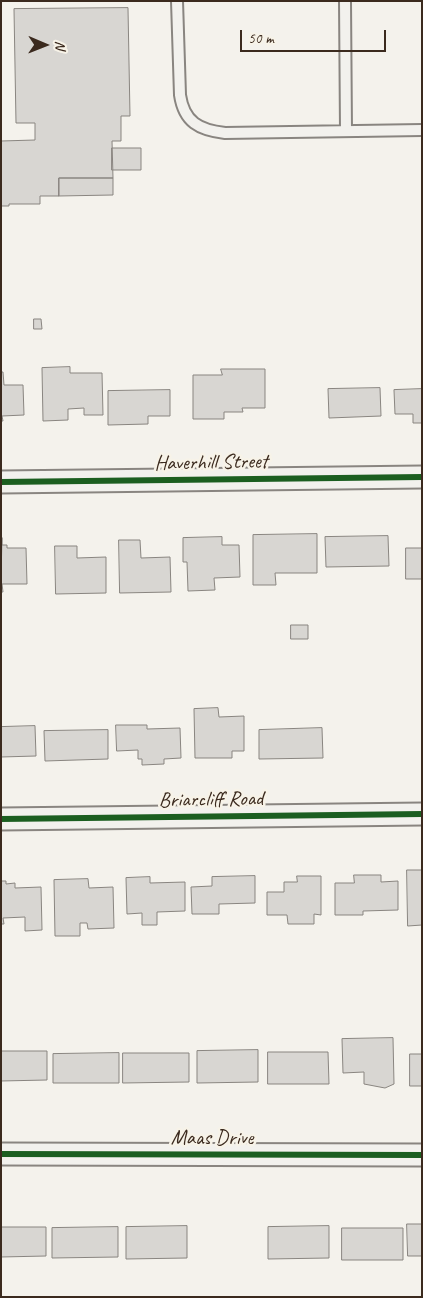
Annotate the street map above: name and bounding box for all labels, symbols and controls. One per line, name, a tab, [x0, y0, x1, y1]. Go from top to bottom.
north arrow	[20, 20, 70, 70]
scale bar	[243, 20, 389, 52]
text: 50 m	[248, 29, 274, 48]
text: N	[52, 41, 69, 50]
street label: Haverhill Street	[154, 449, 268, 477]
street label: Briarcliff Road	[159, 786, 263, 814]
street label: Maas Drive	[171, 1125, 253, 1151]

